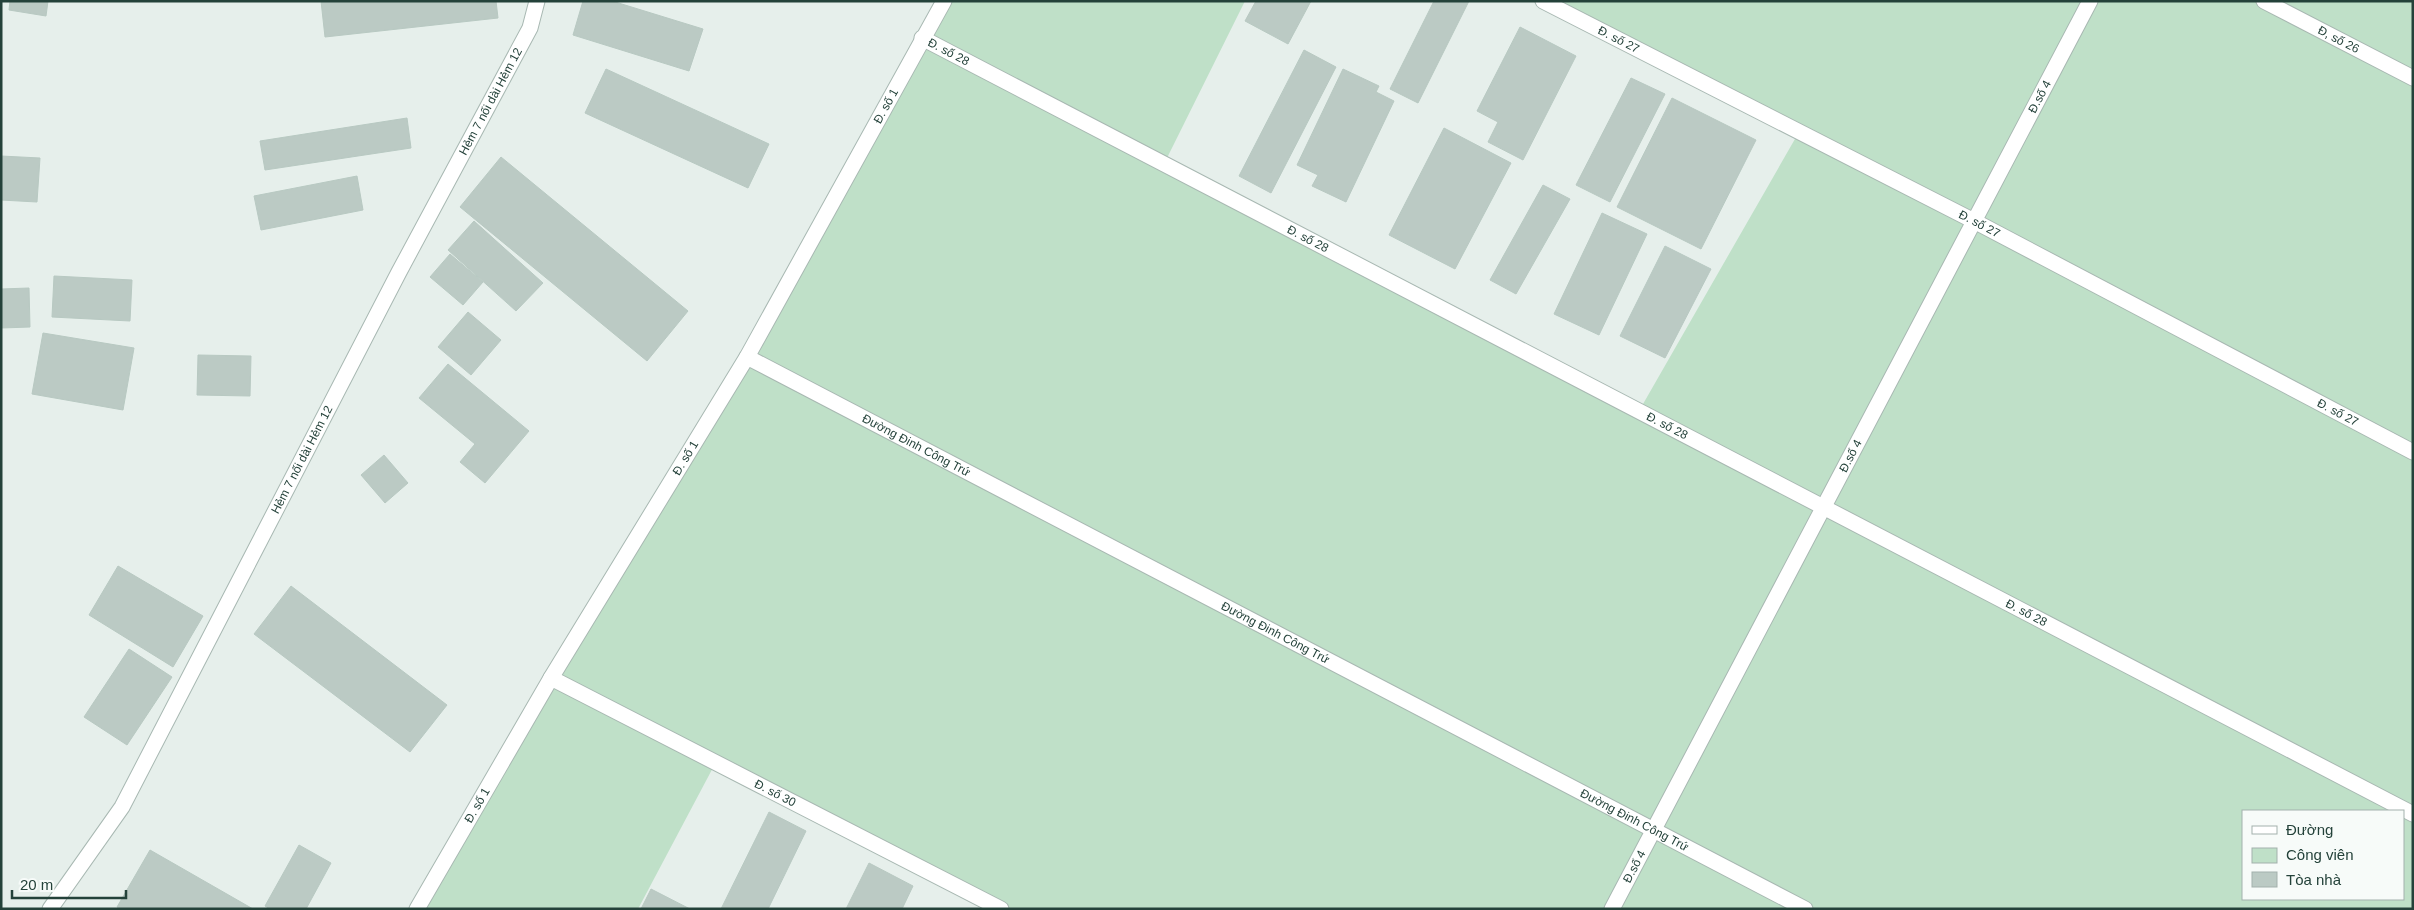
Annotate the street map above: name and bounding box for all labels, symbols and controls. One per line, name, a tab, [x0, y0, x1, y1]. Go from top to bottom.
street label: Đ. số 27	[1596, 23, 1642, 56]
street label: Đ, số 26	[2316, 23, 2362, 56]
street label: Đ. số 28	[926, 35, 972, 69]
street label: Hẻm 7 nối dài Hẻm 12	[456, 45, 525, 157]
street label: Đ.số 4	[2025, 78, 2054, 115]
street label: Đ. số 1	[871, 86, 901, 126]
street label: Đ. số 27	[1956, 207, 2003, 241]
street label: Đ. số 28	[1285, 222, 1331, 256]
street label: Đ. số 27	[2315, 396, 2361, 429]
street label: Hẻm 7 nối dài Hẻm 12	[268, 403, 336, 516]
street label: Đ. số 28	[1644, 409, 1690, 442]
street label: Đường Đinh Công Trứ	[860, 411, 973, 479]
street label: Đ.số 4	[1836, 437, 1865, 475]
street label: Đ. số 1	[670, 438, 701, 478]
street label: Đ. số 28	[2003, 596, 2050, 629]
street label: Đường Đinh Công Trứ	[1219, 599, 1332, 667]
street label: Đ. số 30	[752, 777, 799, 810]
street label: Đ. số 1	[462, 785, 493, 825]
street label: Đường Đinh Công Trứ	[1578, 786, 1691, 854]
legend	[2242, 810, 2404, 900]
text: Đường	[2286, 821, 2333, 838]
text: Công viên	[2286, 846, 2354, 863]
street label: Đ.số 4	[1620, 848, 1649, 885]
scale bar	[12, 868, 126, 900]
text: Tòa nhà	[2286, 871, 2342, 888]
text: 20 m	[20, 876, 53, 893]

